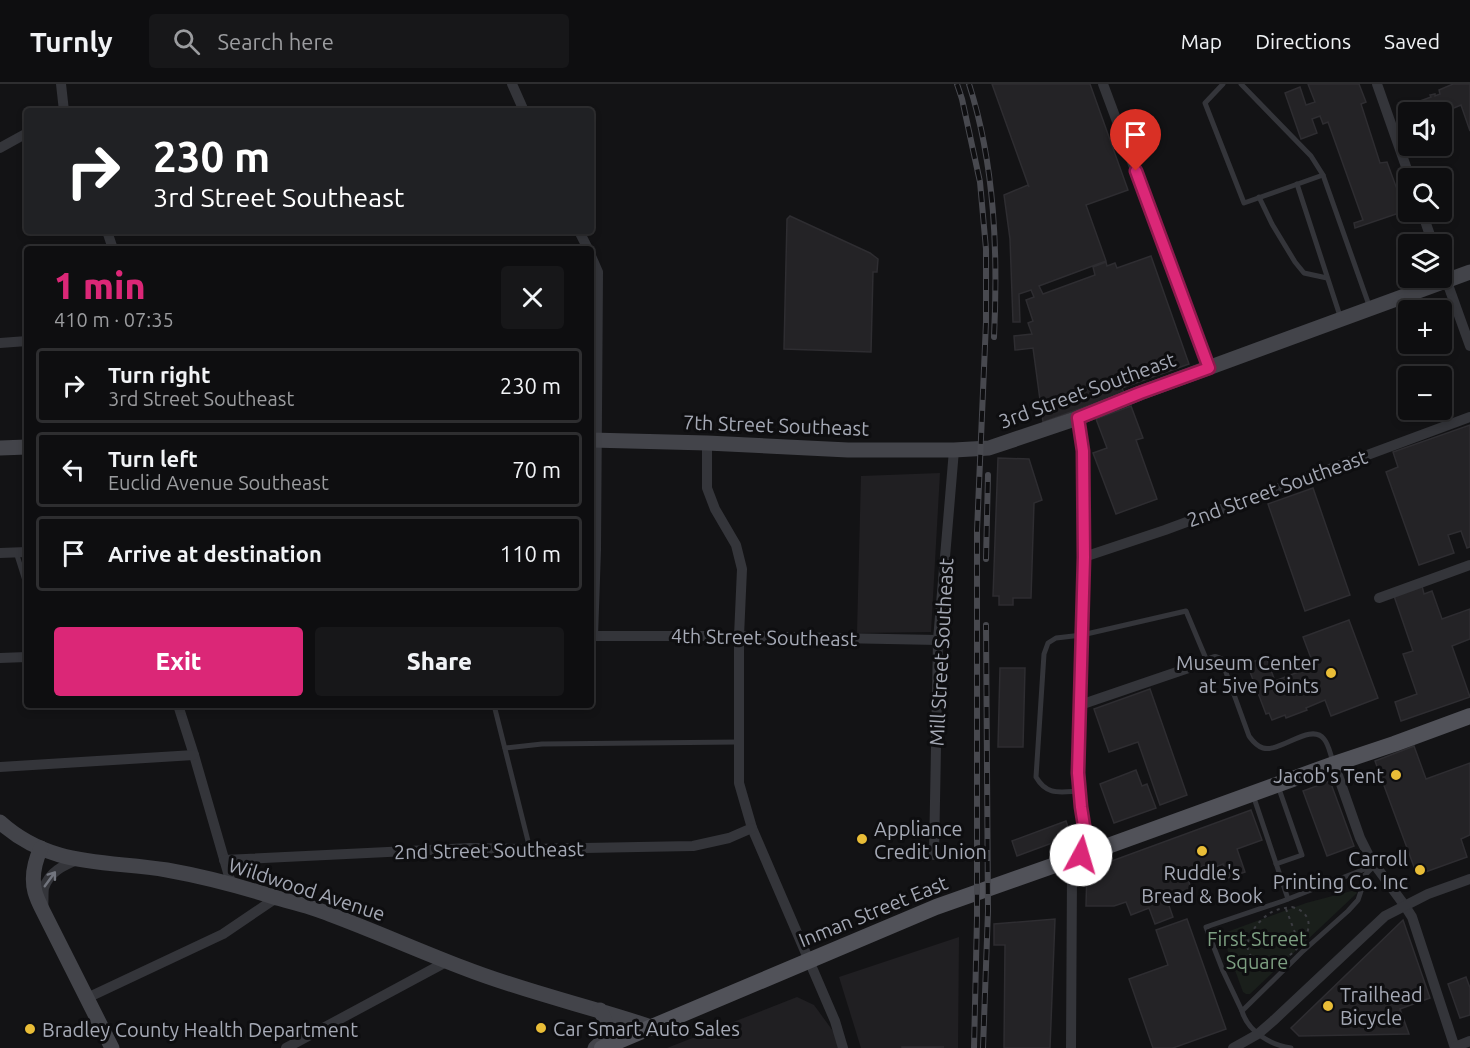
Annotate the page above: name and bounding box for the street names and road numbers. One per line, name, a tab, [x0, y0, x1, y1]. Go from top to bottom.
street label: 3rd Street Southeast	[996, 347, 1179, 433]
street label: 7th Street Southeast	[682, 410, 870, 440]
street label: 2nd Street Southeast	[1184, 445, 1370, 531]
street label: Mill Street Southeast	[925, 557, 957, 747]
street label: 4th Street Southeast	[671, 624, 857, 650]
street label: 2nd Street Southeast	[394, 837, 584, 863]
street label: Wildwood Avenue	[226, 853, 388, 925]
street label: Inman Street East	[795, 871, 951, 951]

